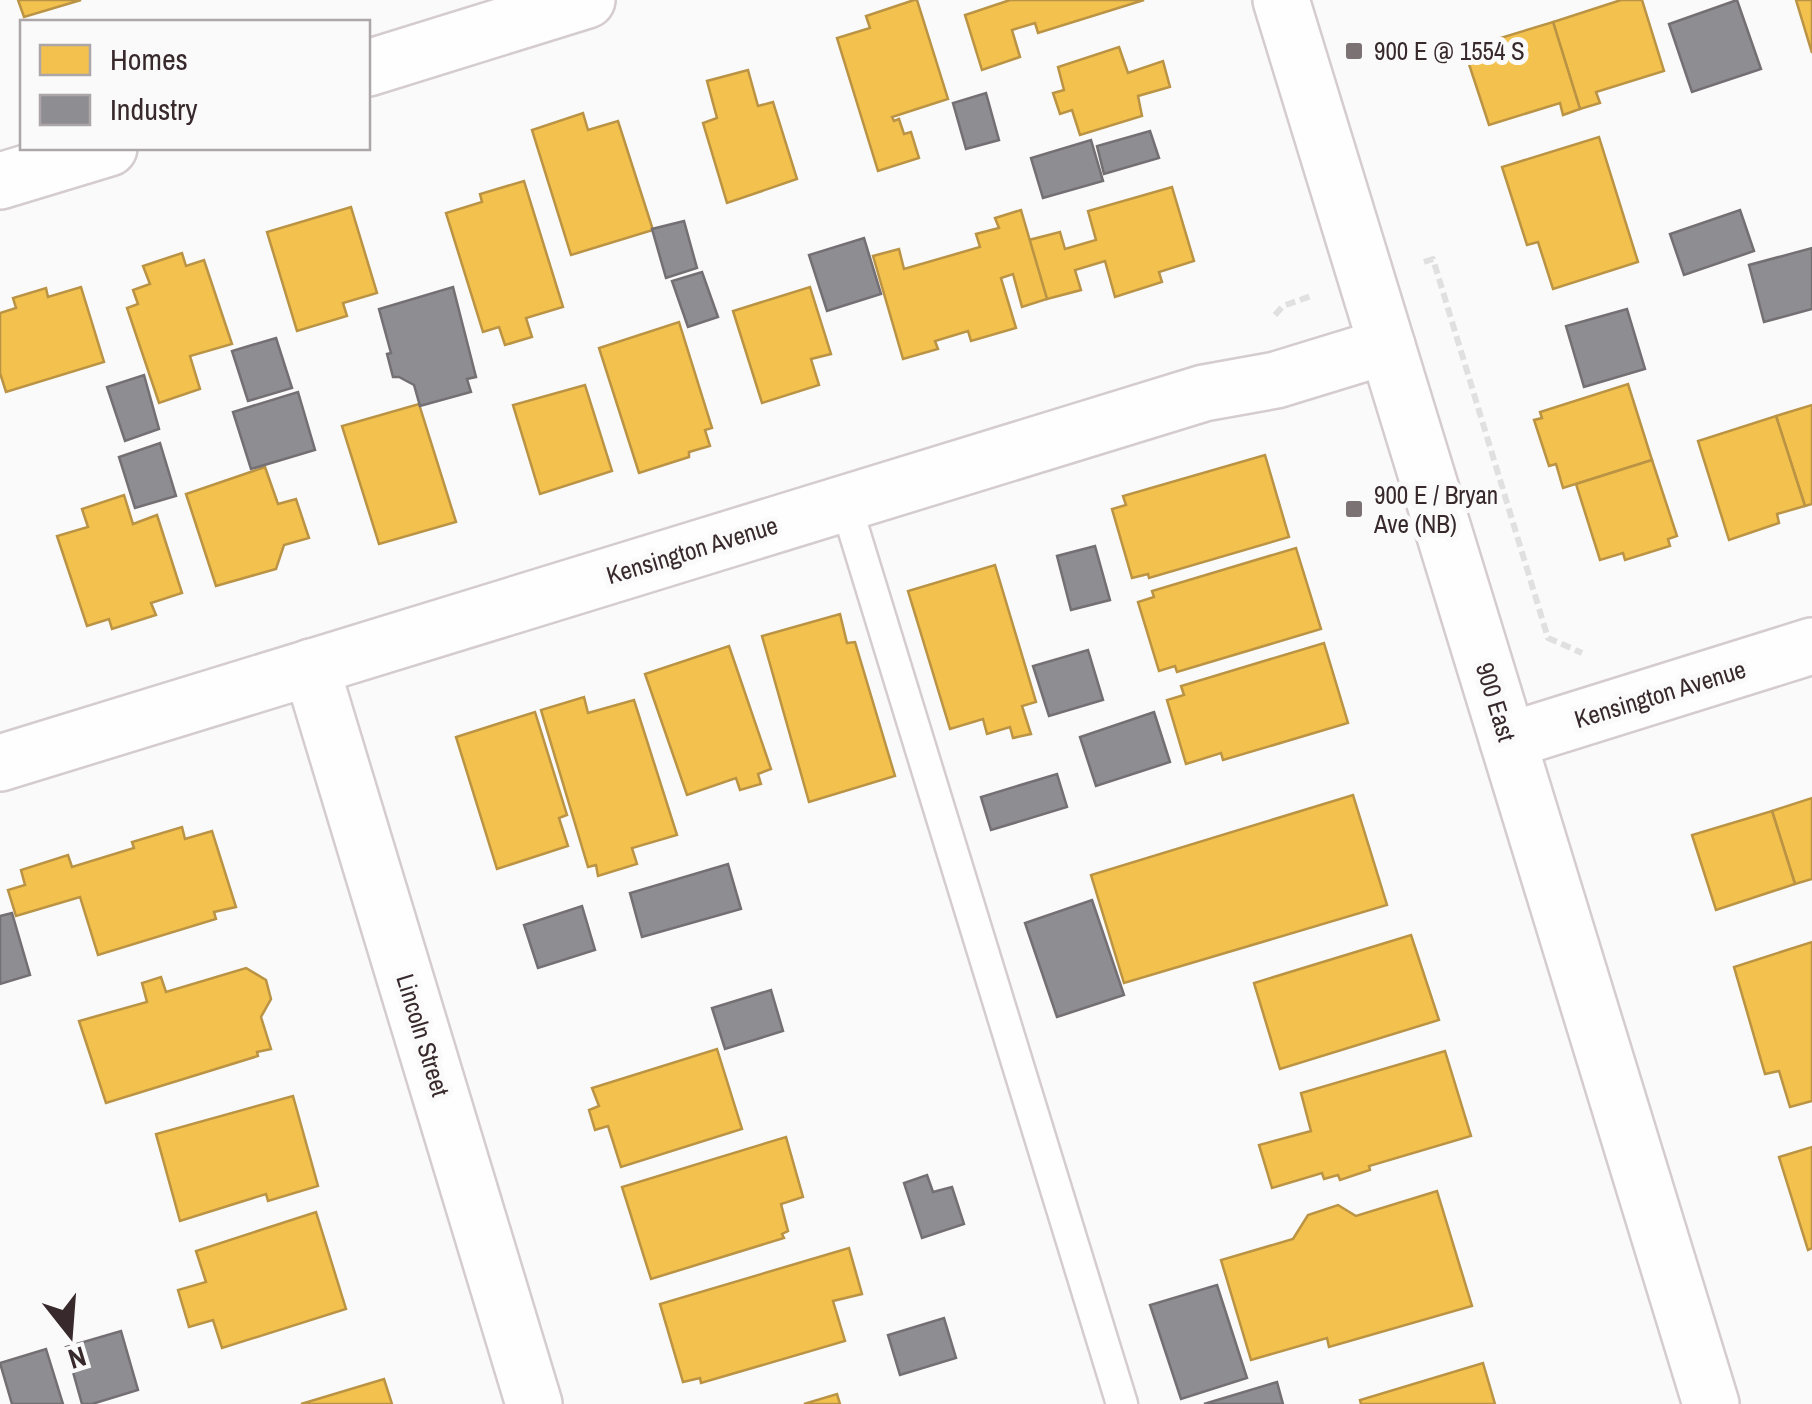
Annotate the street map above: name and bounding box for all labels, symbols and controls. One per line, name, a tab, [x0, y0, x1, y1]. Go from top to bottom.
legend	[20, 20, 370, 150]
place label: 900 E @ 1554 S	[1374, 34, 1525, 68]
text: Homes	[110, 39, 188, 79]
marker: 900 E @ 1554 S	[1343, 40, 1365, 62]
text: Industry	[110, 89, 198, 129]
place label: 900 E / Bryan Ave (NB)	[1373, 478, 1498, 541]
marker: 900 E / Bryan Ave (NB)	[1343, 498, 1365, 520]
street label: Kensington Avenue	[602, 508, 782, 592]
street label: Kensington Avenue	[1570, 652, 1750, 736]
street label: 900 East	[1468, 658, 1524, 746]
street label: Lincoln Street	[388, 970, 458, 1101]
north arrow	[20, 1284, 120, 1384]
text: N	[64, 1337, 91, 1379]

